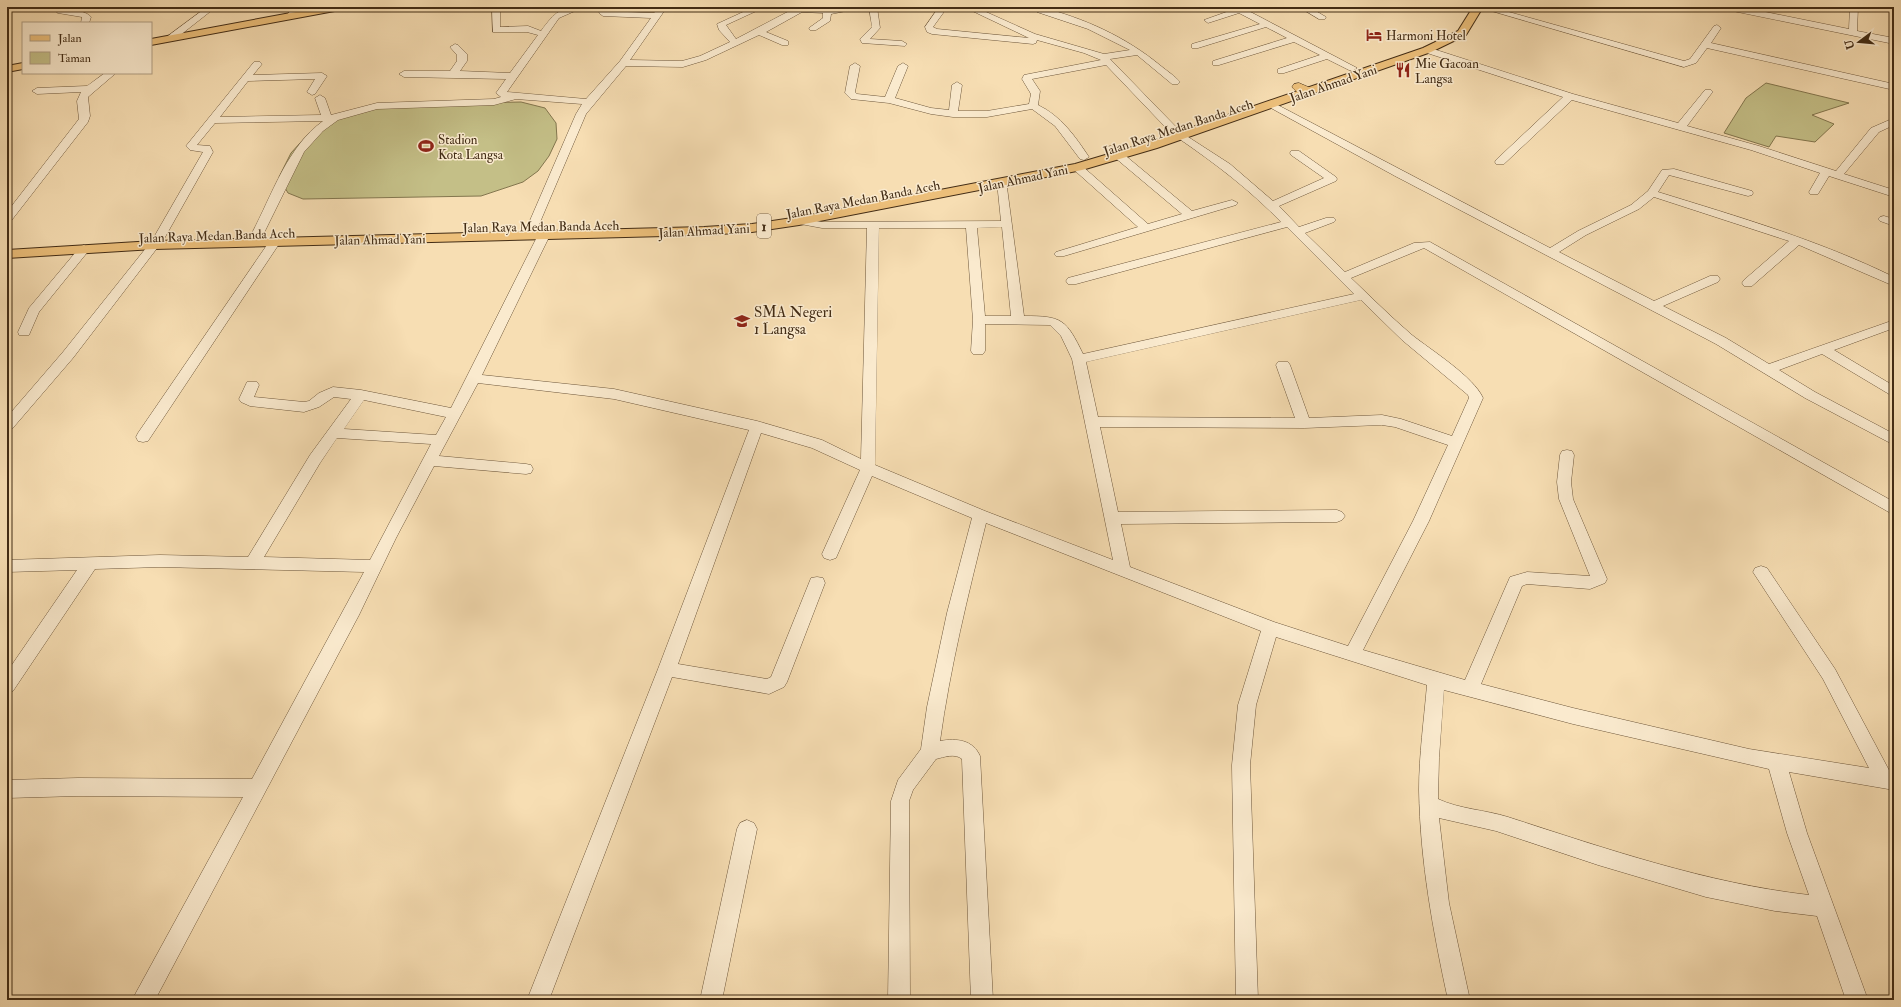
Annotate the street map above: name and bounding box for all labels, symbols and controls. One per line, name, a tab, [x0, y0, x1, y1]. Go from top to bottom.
legend	[22, 22, 152, 74]
north arrow	[1839, 22, 1879, 62]
hotel icon: Harmoni Hotel	[1365, 26, 1383, 44]
place label: Harmoni Hotel	[1386, 28, 1466, 44]
text: Jalan	[57, 31, 82, 46]
text: U	[1842, 38, 1857, 51]
text: Taman	[58, 51, 91, 66]
place label: Mie Gacoan Langsa	[1415, 56, 1479, 87]
street label: Jalan Ahmad Yani	[1287, 61, 1380, 107]
restaurant icon: Mie Gacoan Langsa	[1394, 61, 1412, 79]
street label: Jalan Raya Medan Banda Aceh	[1100, 96, 1256, 161]
place label: Stadion Kota Langsa	[438, 132, 504, 163]
sports icon: Stadion Kota Langsa	[417, 137, 435, 155]
street label: Jalan Ahmad Yani	[976, 162, 1070, 197]
street label: Jalan Raya Medan Banda Aceh	[784, 177, 942, 224]
road number: 1	[757, 214, 771, 238]
street label: Jalan Raya Medan Banda Aceh	[462, 218, 620, 237]
street label: Jalan Ahmad Yani	[657, 221, 751, 241]
street label: Jalan Raya Medan Banda Aceh	[138, 225, 296, 248]
street label: Jalan Ahmad Yani	[333, 231, 426, 249]
place label: SMA Negeri 1 Langsa	[754, 303, 832, 339]
school or university icon: SMA Negeri 1 Langsa	[733, 312, 751, 330]

